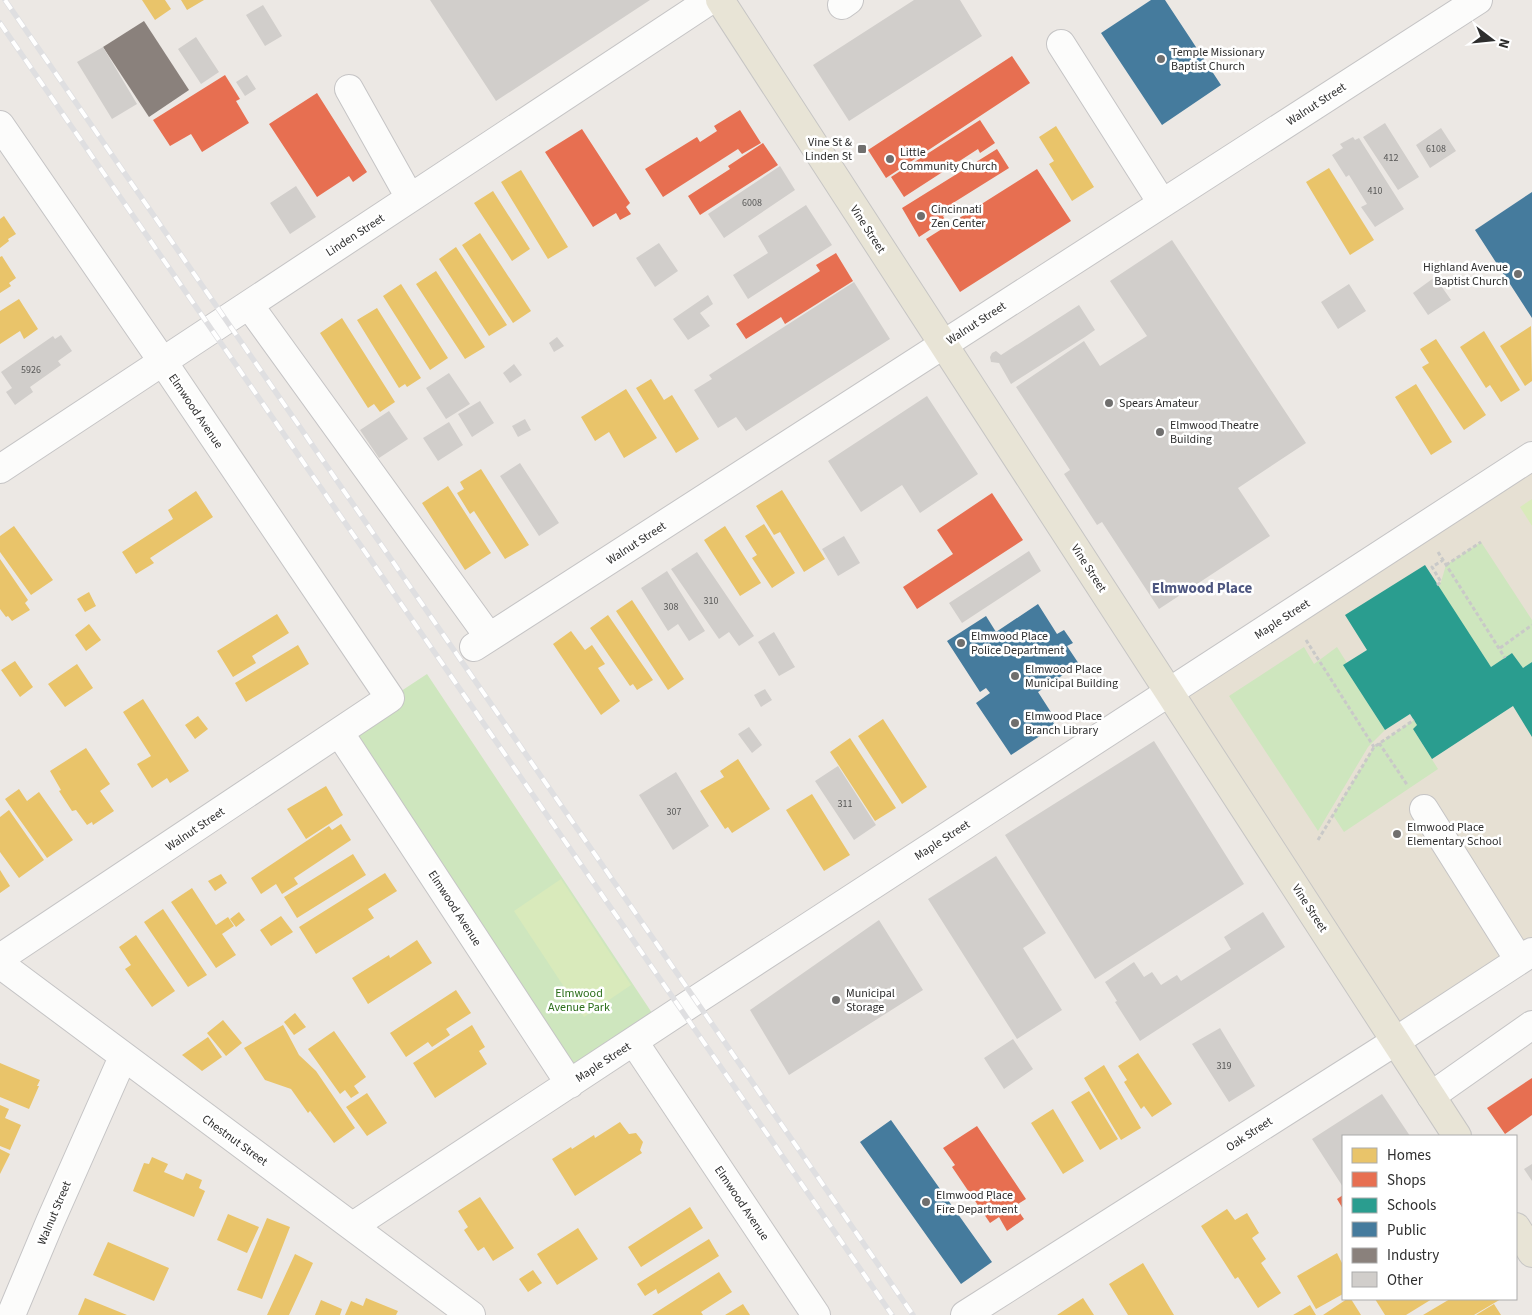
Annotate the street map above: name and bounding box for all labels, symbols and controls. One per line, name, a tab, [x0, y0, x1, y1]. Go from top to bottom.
north arrow	[1467, 15, 1517, 65]
text: N	[1493, 36, 1514, 51]
place label: Temple Missionary Baptist Church	[1171, 44, 1265, 75]
marker: Temple Missionary Baptist Church	[1155, 53, 1167, 65]
street label: Walnut Street	[1283, 79, 1349, 130]
place label: Vine St & Linden St	[805, 134, 853, 165]
house number: 6108	[1426, 142, 1446, 156]
marker: Vine St & Linden St	[856, 143, 868, 155]
place label: Little Community Church	[900, 144, 997, 175]
house number: 412	[1384, 151, 1398, 165]
marker: Little Community Church	[884, 153, 896, 165]
house number: 410	[1368, 184, 1382, 198]
house number: 6008	[742, 196, 762, 210]
place label: Cincinnati Zen Center	[931, 201, 986, 232]
street label: Vine Street	[846, 202, 889, 257]
street label: Linden Street	[323, 210, 388, 261]
marker: Cincinnati Zen Center	[915, 210, 927, 222]
place label: Highland Avenue Baptist Church	[1423, 259, 1508, 290]
marker: Highland Avenue Baptist Church	[1512, 268, 1524, 280]
street label: Walnut Street	[943, 298, 1009, 349]
house number: 5926	[21, 363, 41, 377]
street label: Elmwood Avenue	[164, 370, 227, 452]
place label: Spears Amateur	[1119, 395, 1199, 412]
marker: Spears Amateur	[1103, 397, 1115, 409]
place label: Elmwood Theatre Building	[1170, 417, 1259, 448]
marker: Elmwood Theatre Building	[1154, 426, 1166, 438]
street label: Walnut Street	[603, 518, 669, 569]
street label: Vine Street	[1067, 541, 1110, 596]
district label: Elmwood Place	[1152, 578, 1253, 599]
house number: 310	[704, 594, 718, 608]
street label: Maple Street	[1251, 595, 1313, 644]
house number: 308	[664, 600, 678, 614]
place label: Elmwood Place Police Department	[971, 628, 1064, 659]
marker: Elmwood Place Police Department	[955, 637, 967, 649]
place label: Elmwood Place Municipal Building	[1025, 661, 1118, 692]
marker: Elmwood Place Municipal Building	[1009, 670, 1021, 682]
place label: Elmwood Place Branch Library	[1025, 708, 1102, 739]
marker: Elmwood Place Branch Library	[1009, 717, 1021, 729]
house number: 311	[838, 797, 852, 811]
street label: Walnut Street	[162, 803, 228, 855]
house number: 307	[667, 805, 681, 819]
street label: Maple Street	[911, 816, 973, 865]
place label: Elmwood Place Elementary School	[1407, 819, 1502, 850]
marker: Elmwood Place Elementary School	[1391, 828, 1403, 840]
street label: Elmwood Avenue	[424, 867, 485, 949]
street label: Vine Street	[1288, 881, 1331, 936]
park label: Elmwood Avenue Park	[548, 985, 610, 1016]
place label: Municipal Storage	[846, 985, 895, 1016]
marker: Municipal Storage	[830, 994, 842, 1006]
street label: Maple Street	[572, 1038, 634, 1087]
house number: 319	[1217, 1059, 1231, 1073]
street label: Chestnut Street	[198, 1111, 271, 1170]
street label: Oak Street	[1223, 1113, 1276, 1156]
legend	[1342, 1135, 1517, 1300]
text: Homes	[1387, 1145, 1431, 1166]
street label: Elmwood Avenue	[710, 1162, 773, 1244]
text: Shops	[1387, 1170, 1426, 1191]
street label: Walnut Street	[33, 1179, 76, 1248]
place label: Elmwood Place Fire Department	[936, 1187, 1018, 1218]
text: Schools	[1387, 1195, 1436, 1216]
marker: Elmwood Place Fire Department	[920, 1196, 932, 1208]
text: Public	[1387, 1220, 1426, 1241]
text: Industry	[1387, 1245, 1439, 1266]
text: Other	[1387, 1270, 1424, 1291]

